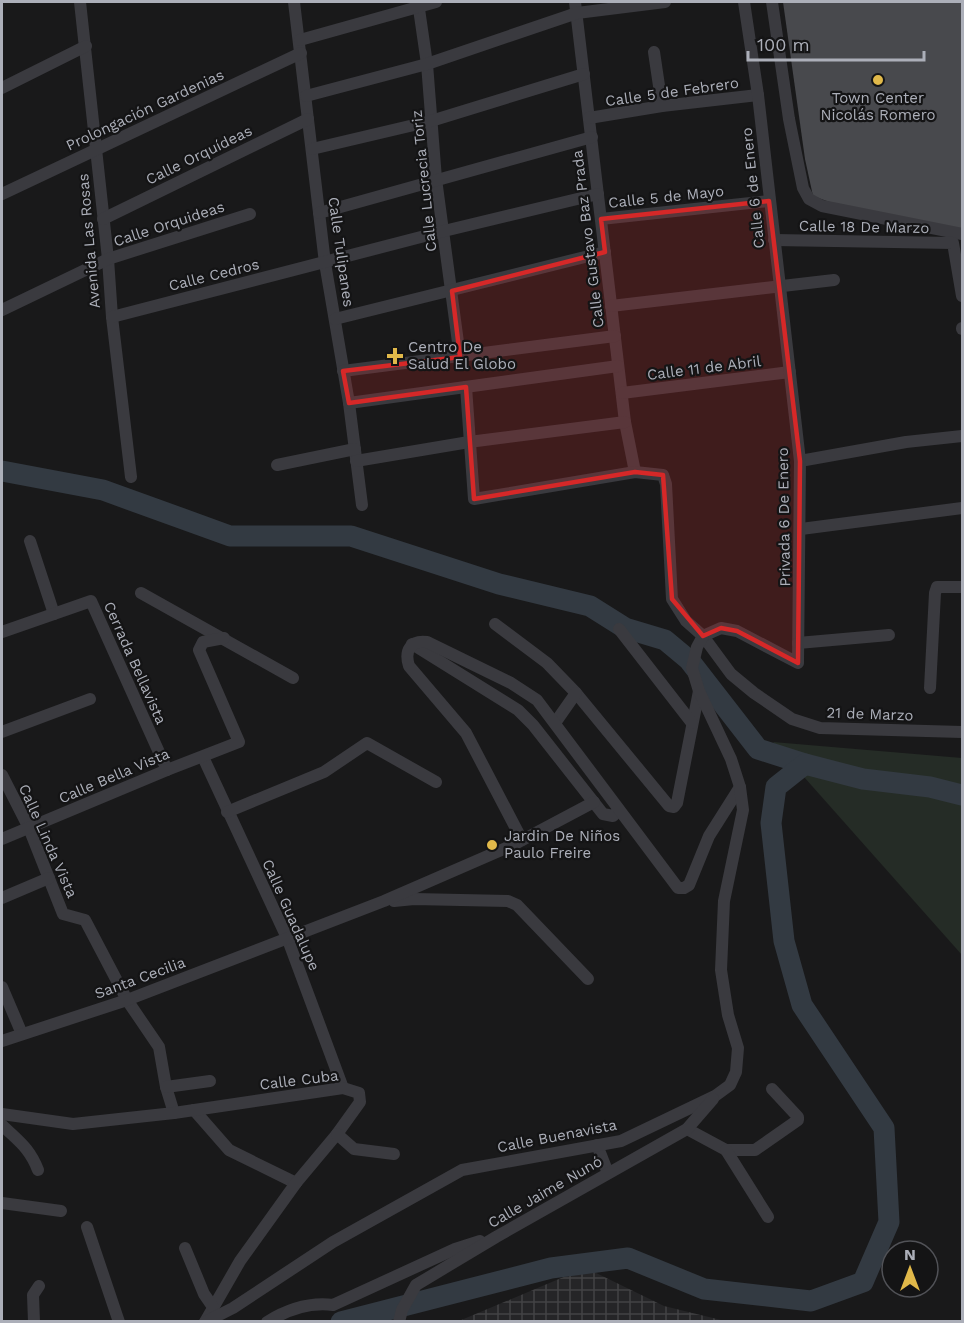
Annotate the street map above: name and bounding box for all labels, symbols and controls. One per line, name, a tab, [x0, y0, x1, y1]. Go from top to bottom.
scale bar	[748, 24, 924, 62]
text: 100 m	[757, 34, 810, 55]
street label: Prolongación Gardenias	[63, 65, 227, 155]
marker: Town Center Nicolás Romero	[871, 73, 885, 87]
street label: Calle 5 de Febrero	[604, 74, 740, 110]
place label: Town Center Nicolás Romero	[820, 89, 936, 124]
street label: Calle Lucrecia Toriz	[408, 109, 440, 253]
street label: Calle Orquídeas	[143, 121, 255, 188]
street label: Calle 6 de Enero	[738, 127, 768, 249]
street label: Calle Gustavo Baz Prada	[568, 149, 608, 329]
street label: Avenida Las Rosas	[74, 173, 104, 309]
street label: Calle 5 de Mayo	[607, 182, 725, 212]
street label: Calle Tulipanes	[324, 196, 358, 308]
street label: Calle Orquideas	[111, 198, 227, 250]
street label: Calle 18 De Marzo	[799, 217, 929, 237]
street label: Calle Cedros	[167, 255, 261, 295]
place label: Centro De Salud El Globo	[408, 338, 516, 373]
marker: Centro De Salud El Globo	[386, 347, 404, 365]
street label: Calle 11 de Abril	[646, 352, 762, 384]
street label: Privada 6 De Enero	[774, 447, 794, 587]
street label: Cerrada Bellavista	[100, 599, 170, 728]
street label: 21 de Marzo	[826, 703, 914, 725]
street label: Calle Bella Vista	[56, 744, 173, 807]
street label: Calle Linda Vista	[15, 781, 81, 901]
place label: Jardin De Niños Paulo Freire	[504, 827, 620, 862]
marker: Jardin De Niños Paulo Freire	[485, 838, 499, 852]
street label: Calle Guadalupe	[258, 856, 324, 974]
street label: Santa Cecilia	[92, 953, 188, 1003]
street label: Calle Cuba	[259, 1066, 340, 1094]
street label: Calle Buenavista	[496, 1115, 619, 1156]
street label: Calle Jaime Nunó	[485, 1152, 605, 1232]
north arrow	[880, 1239, 940, 1299]
text: N	[904, 1245, 916, 1264]

